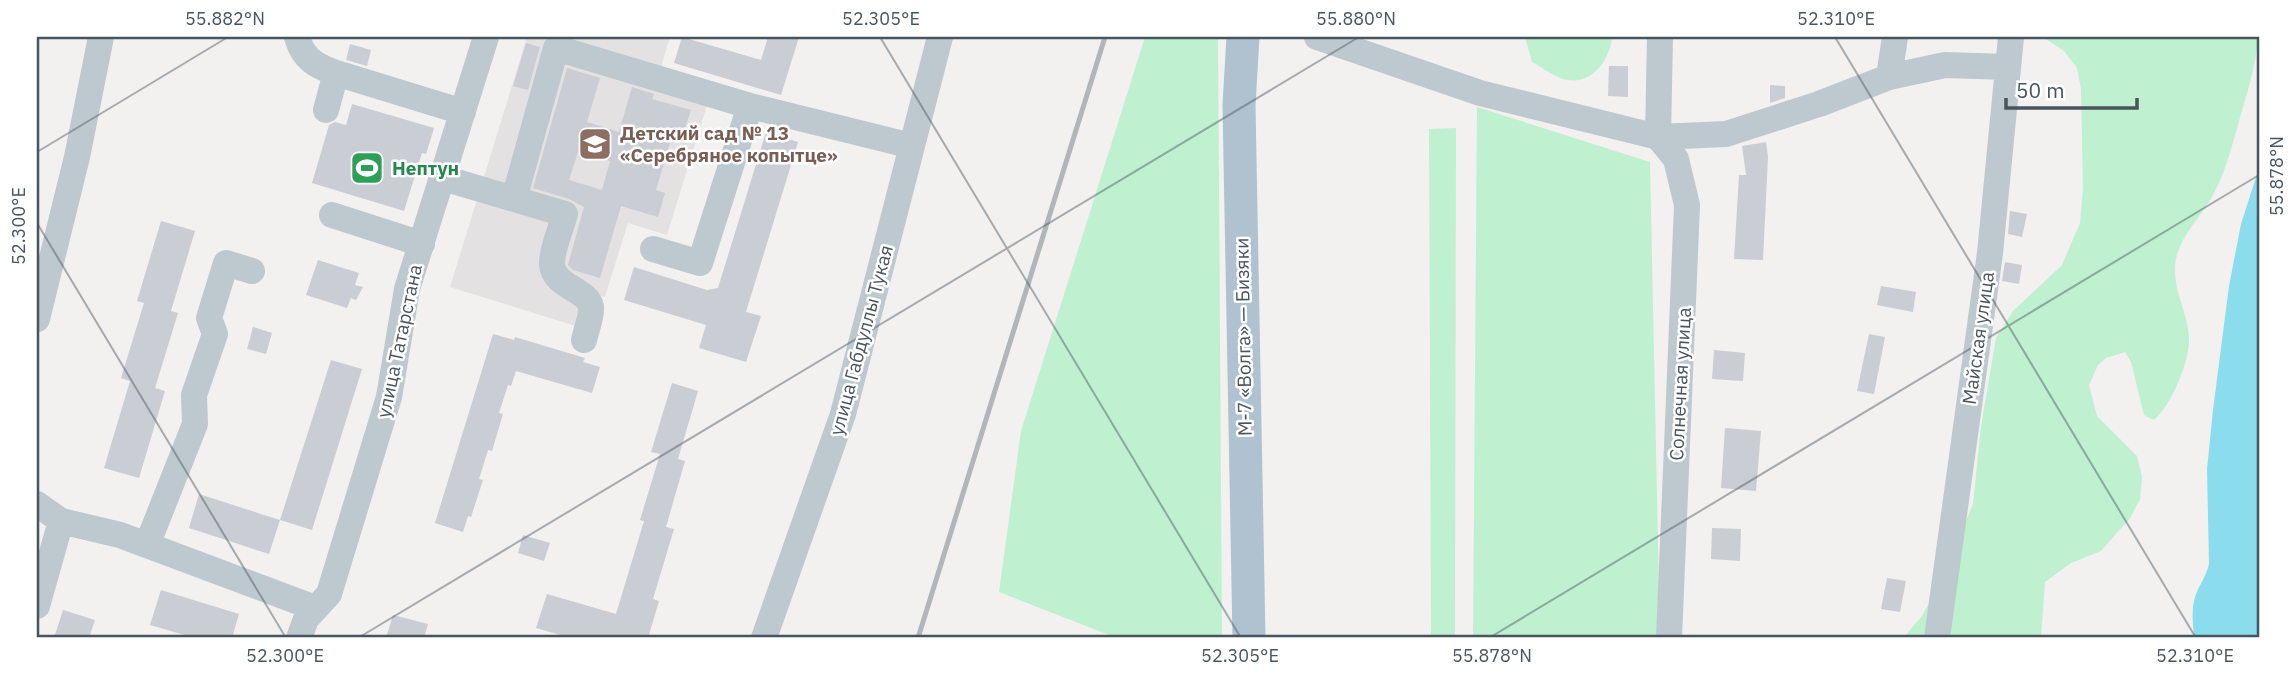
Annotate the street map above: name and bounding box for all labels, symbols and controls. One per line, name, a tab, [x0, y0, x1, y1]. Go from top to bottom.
text: 55.882°N	[185, 7, 265, 30]
text: 52.305°E	[842, 7, 920, 30]
text: 55.880°N	[1316, 7, 1396, 30]
text: 52.310°E	[1797, 7, 1875, 30]
scale bar	[2006, 66, 2137, 110]
text: 50 m	[2016, 76, 2065, 104]
place label: Детский сад № 13 «Серебряное копытце»	[620, 121, 838, 167]
school or university icon: Детский сад № 13 «Серебряное копытце»	[576, 125, 614, 163]
text: 55.878°N	[2265, 136, 2288, 216]
sports icon: Нептун	[348, 149, 386, 187]
place label: Нептун	[392, 156, 459, 180]
text: 52.300°E	[7, 187, 30, 265]
street label: М-7 «Волга» — Бизяки	[1229, 238, 1257, 436]
street label: улица Габдуллы Тукая	[824, 242, 898, 438]
street label: улица Татарстана	[371, 262, 427, 420]
street label: Майская улица	[1957, 270, 1999, 406]
street label: Солнечная улица	[1664, 307, 1696, 461]
text: 52.300°E	[246, 644, 324, 667]
text: 52.305°E	[1201, 644, 1279, 667]
text: 55.878°N	[1452, 644, 1532, 667]
text: 52.310°E	[2156, 644, 2234, 667]

